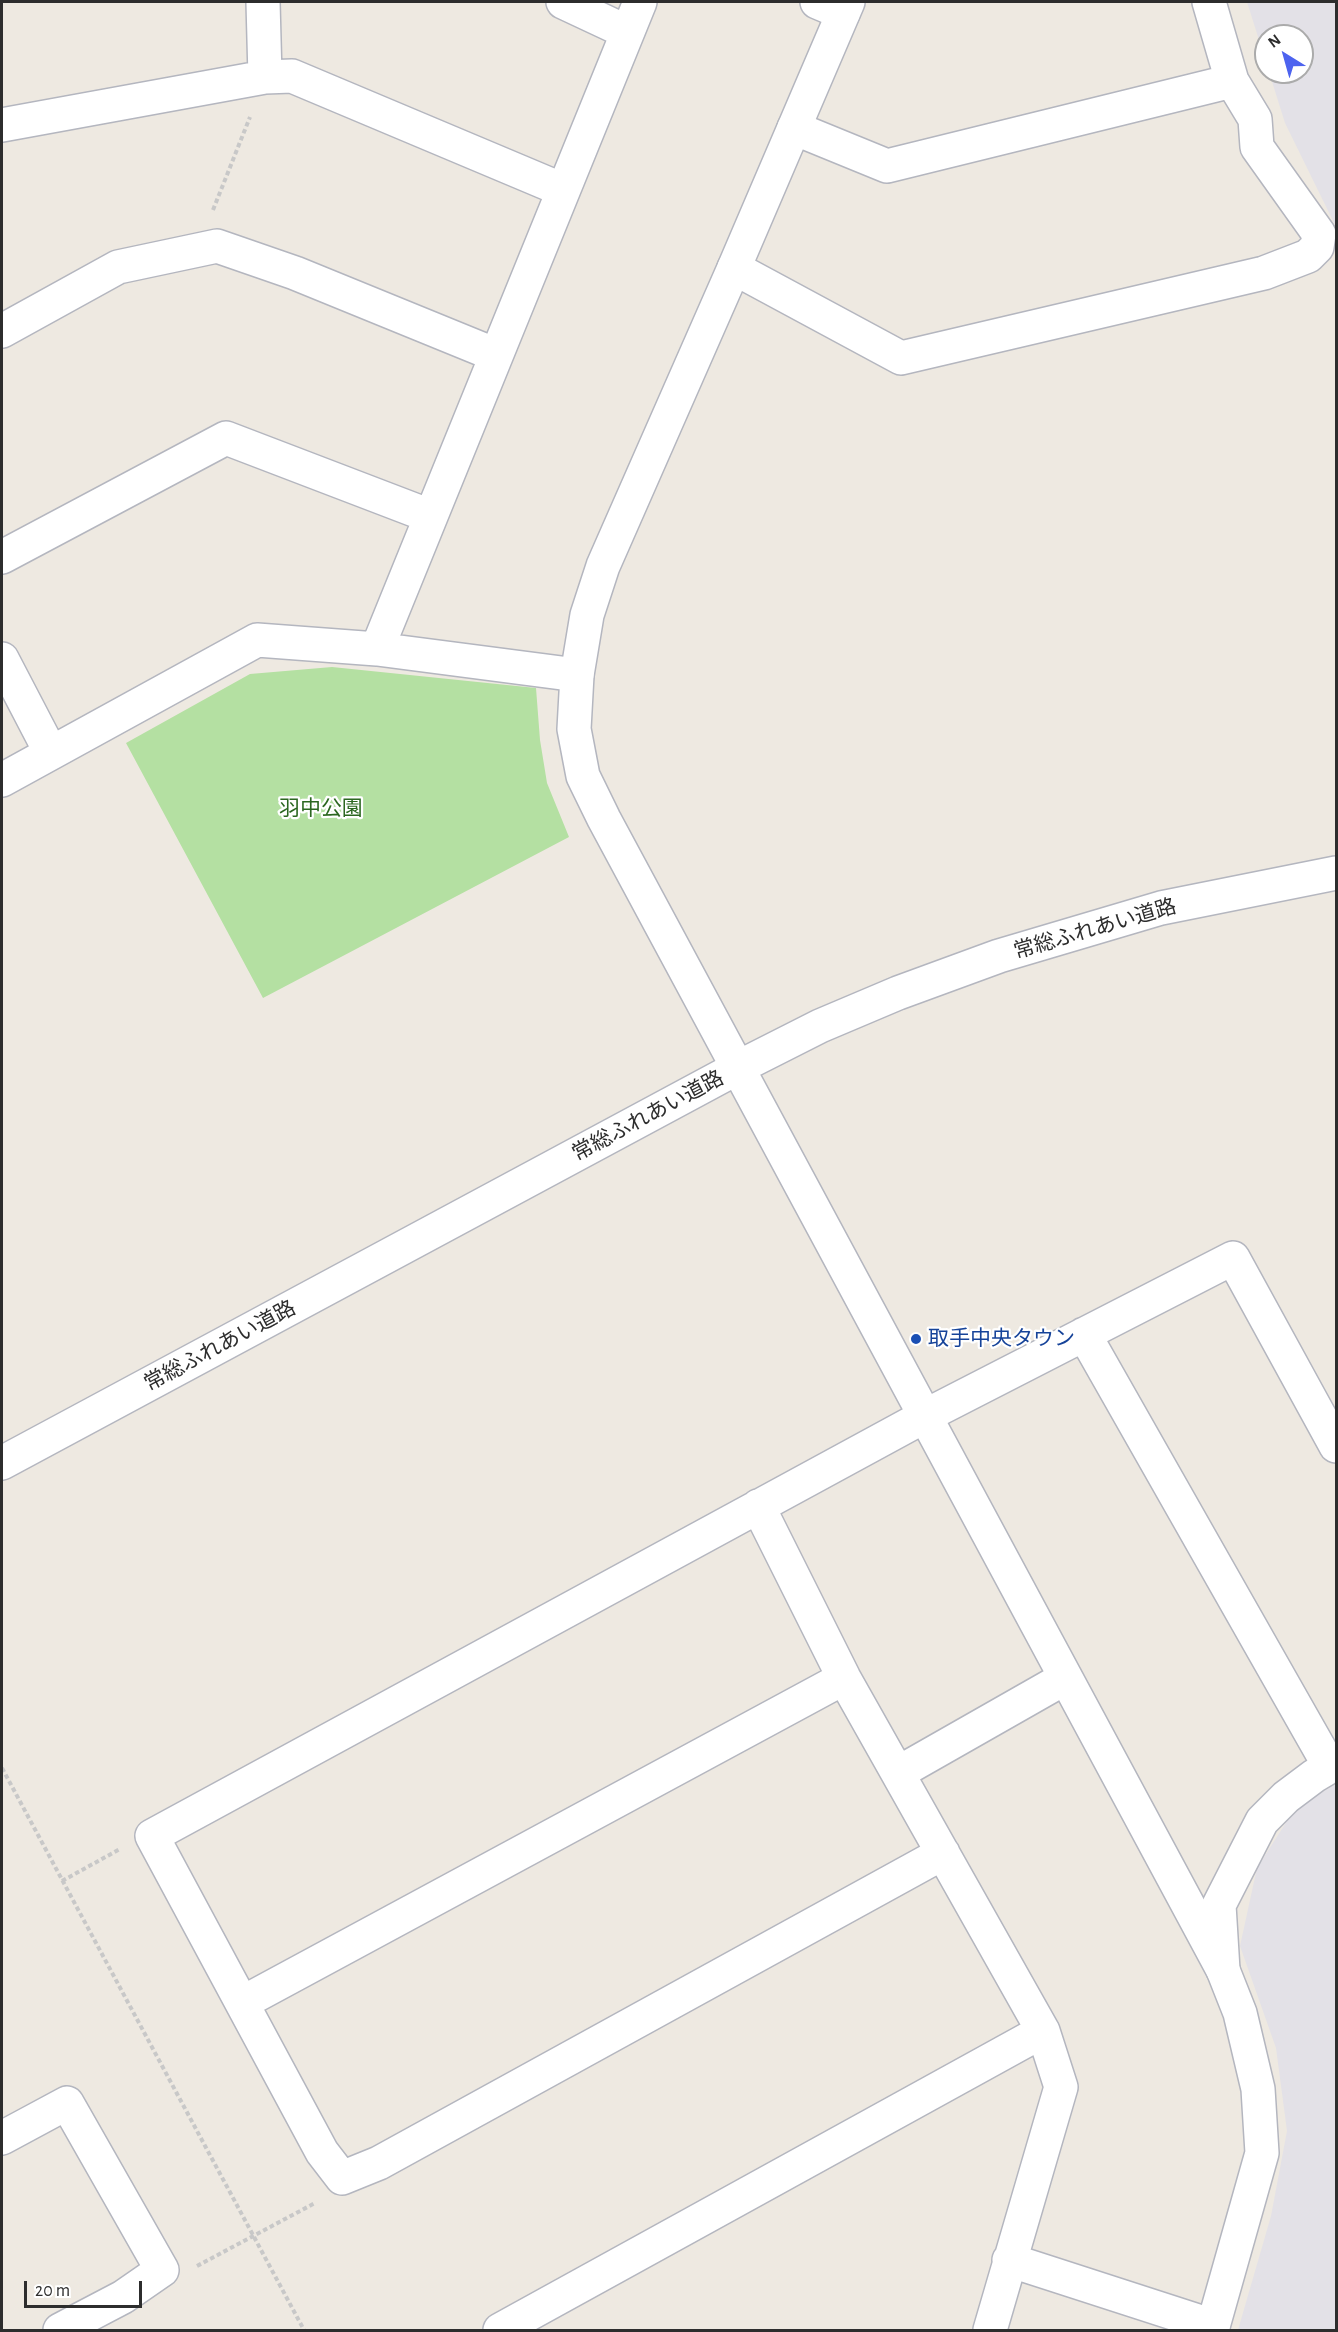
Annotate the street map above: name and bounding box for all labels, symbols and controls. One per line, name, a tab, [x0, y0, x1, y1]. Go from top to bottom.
north arrow	[1254, 24, 1314, 84]
text: N	[1265, 31, 1284, 51]
park label: 羽中公園	[279, 796, 363, 822]
street label: 常総ふれあい道路	[1011, 894, 1179, 964]
street label: 常総ふれあい道路	[568, 1065, 728, 1167]
street label: 常総ふれあい道路	[140, 1295, 300, 1397]
place label: 取手中央タウン	[928, 1326, 1075, 1352]
marker: 取手中央タウン	[909, 1332, 923, 1346]
scale bar	[27, 2269, 146, 2307]
text: 20 m	[35, 2282, 70, 2300]

